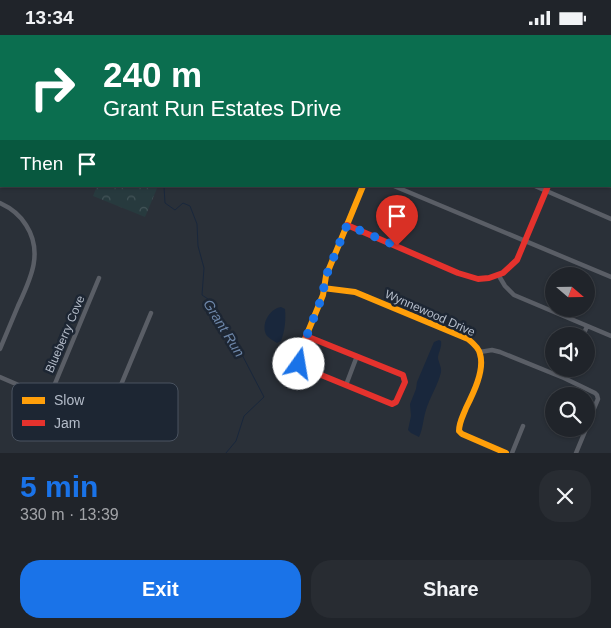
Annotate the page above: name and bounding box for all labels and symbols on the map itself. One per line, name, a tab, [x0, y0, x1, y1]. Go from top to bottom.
pin	[376, 195, 418, 246]
north arrow	[545, 267, 595, 317]
street label: Wynnewood Drive	[383, 287, 478, 339]
street label: Blueberry Cove	[42, 293, 88, 375]
water label: Grant Run	[200, 296, 248, 360]
position arrow	[272, 337, 324, 389]
legend	[12, 383, 178, 441]
text: Slow	[54, 392, 85, 408]
text: Jam	[54, 415, 80, 431]

